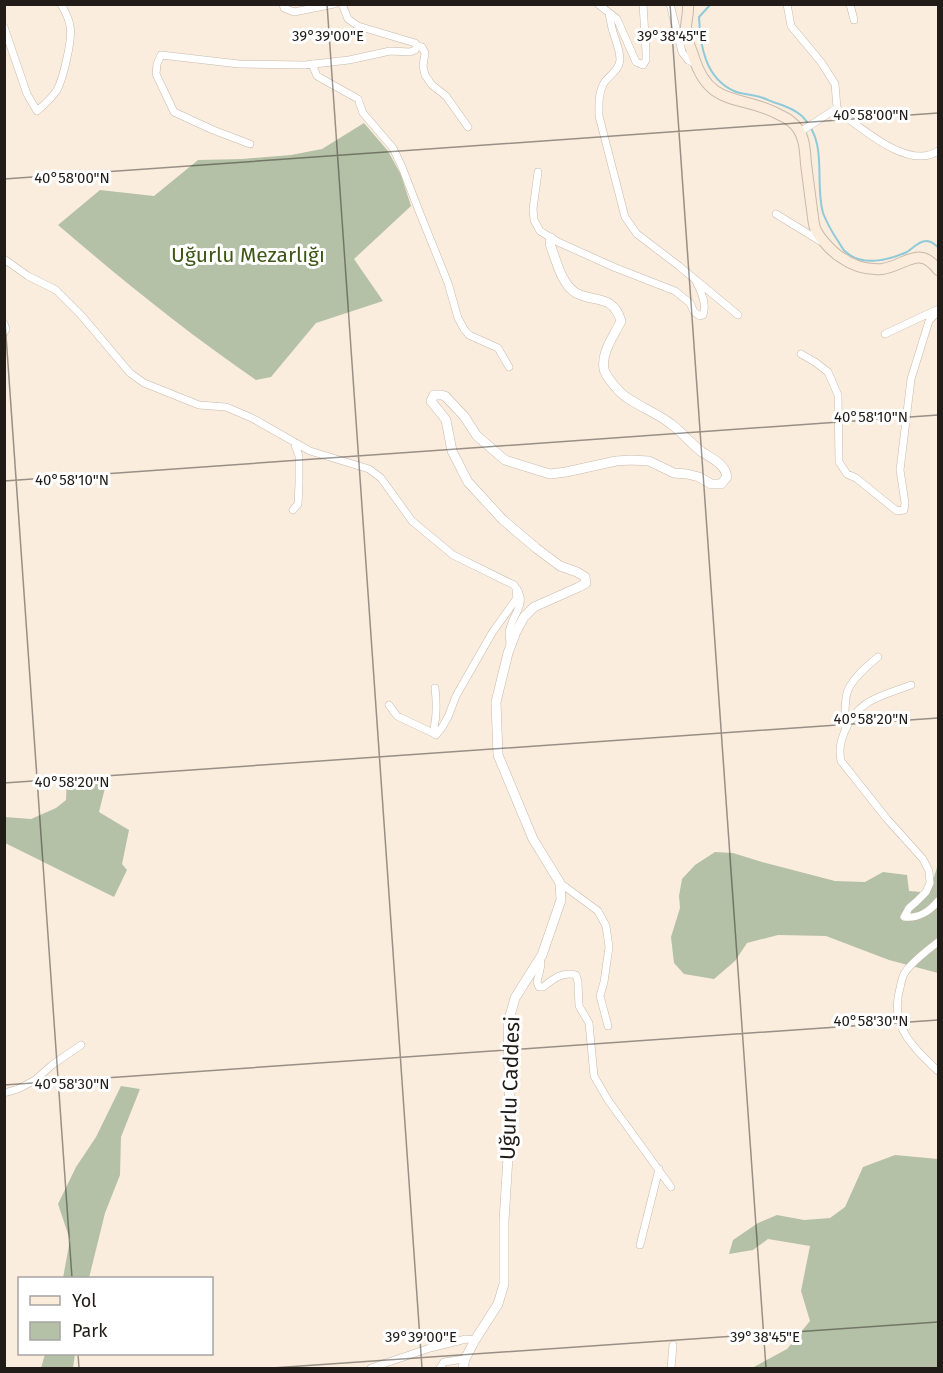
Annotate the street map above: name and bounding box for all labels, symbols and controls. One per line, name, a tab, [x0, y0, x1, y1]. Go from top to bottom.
text: 39°39'00"E	[292, 27, 364, 45]
text: 39°38'45"E	[637, 27, 707, 45]
text: 40°58'00"N	[833, 106, 909, 124]
text: 40°58'00"N	[34, 169, 110, 187]
park label: Uğurlu Mezarlığı	[171, 242, 325, 268]
text: 40°58'10"N	[834, 408, 908, 426]
text: 40°58'10"N	[35, 471, 109, 489]
text: 40°58'20"N	[834, 710, 908, 728]
text: 40°58'20"N	[35, 773, 109, 791]
text: 40°58'30"N	[834, 1012, 908, 1030]
street label: Uğurlu Caddesi	[494, 1016, 526, 1160]
text: 40°58'30"N	[35, 1075, 109, 1093]
legend	[18, 1277, 213, 1355]
text: Yol	[72, 1290, 97, 1312]
text: Park	[72, 1320, 108, 1342]
text: 39°39'00"E	[385, 1328, 457, 1346]
text: 39°38'45"E	[730, 1328, 800, 1346]

